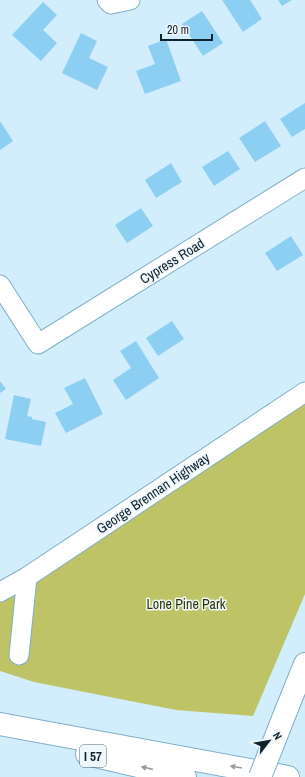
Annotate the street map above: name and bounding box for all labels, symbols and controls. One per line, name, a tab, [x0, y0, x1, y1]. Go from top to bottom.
scale bar	[161, 16, 212, 42]
text: 20 m	[167, 22, 189, 38]
street label: Cypress Road	[136, 234, 208, 288]
street label: George Brennan Highway	[93, 448, 213, 538]
park label: Lone Pine Park	[146, 595, 226, 613]
north arrow	[249, 721, 289, 761]
text: N	[270, 729, 285, 742]
road number: I 57	[80, 745, 106, 767]
one-way arrow	[230, 764, 242, 770]
one-way arrow	[141, 765, 154, 771]

